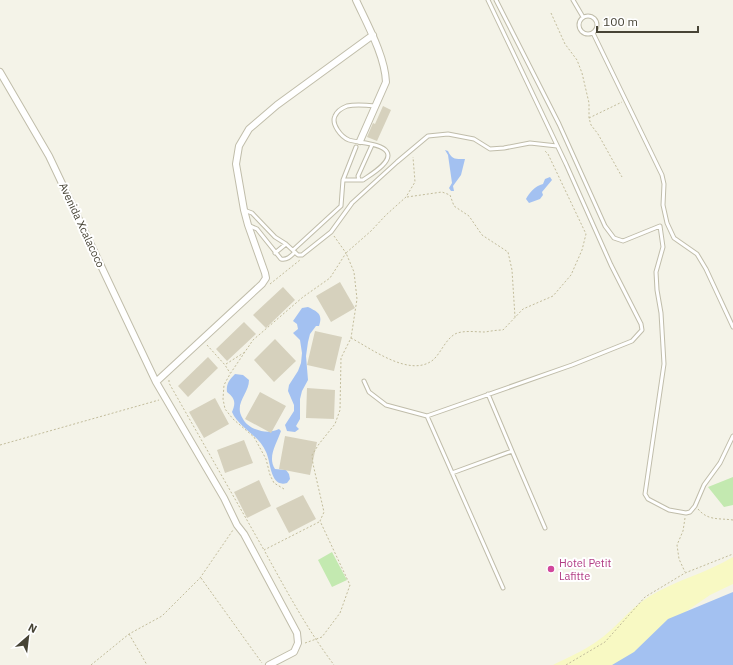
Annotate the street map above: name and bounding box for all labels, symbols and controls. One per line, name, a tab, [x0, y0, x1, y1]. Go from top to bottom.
scale bar	[597, 8, 698, 34]
text: 100 m	[603, 14, 638, 29]
street label: Avenida Xcalacoco	[56, 180, 108, 270]
place label: Hotel Petit Lafitte	[559, 556, 611, 583]
marker: Hotel Petit Lafitte	[546, 564, 556, 574]
north arrow	[8, 617, 48, 657]
text: N	[26, 620, 40, 636]

